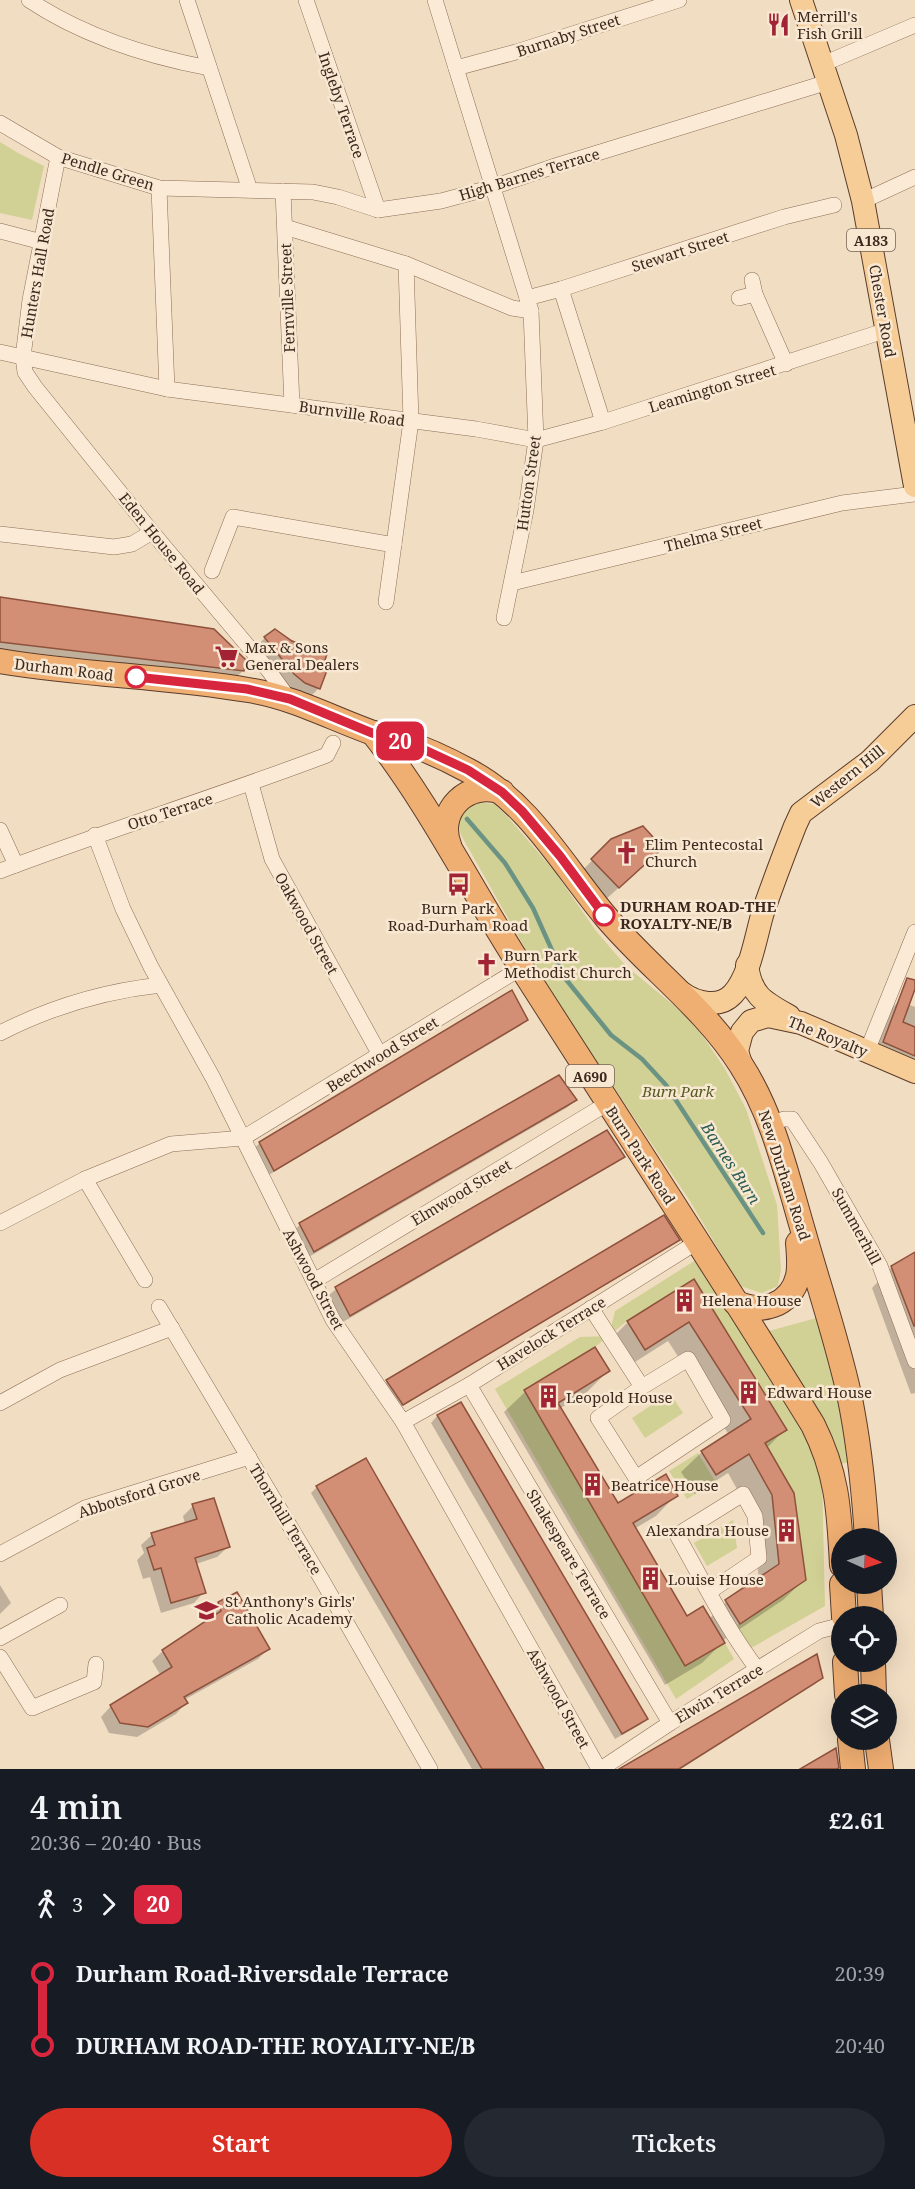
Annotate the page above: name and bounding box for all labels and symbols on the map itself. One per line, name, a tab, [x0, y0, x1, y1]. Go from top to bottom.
place label: Merrill's Fish Grill	[797, 6, 863, 43]
street label: Burnaby Street	[514, 9, 622, 61]
restaurant icon: Merrill's Fish Grill	[766, 12, 792, 38]
street label: Ingleby Terrace	[314, 49, 370, 161]
street label: High Barnes Terrace	[456, 143, 602, 205]
street label: Pendle Green	[59, 147, 157, 195]
street label: Hunters Hall Road	[16, 206, 58, 340]
street label: Stewart Street	[629, 226, 731, 276]
road number: A183	[847, 229, 895, 251]
street label: Fernville Street	[275, 243, 299, 353]
street label: Chester Road	[865, 263, 901, 359]
street label: Leamington Street	[646, 359, 778, 417]
street label: Burnville Road	[298, 396, 406, 430]
street label: Hutton Street	[511, 434, 545, 532]
street label: Eden House Road	[115, 488, 209, 598]
street label: Thelma Street	[662, 512, 764, 556]
place label: Max & Sons General Dealers	[245, 637, 359, 674]
supermarket icon: Max & Sons General Dealers	[214, 643, 240, 669]
street label: Durham Road	[13, 653, 115, 685]
unlabelled marker	[125, 666, 147, 688]
line badge: 20	[373, 722, 427, 760]
street label: Western Hill	[806, 740, 888, 812]
street label: Otto Terrace	[125, 788, 215, 834]
place label: Elim Pentecostal Church	[645, 834, 763, 871]
church icon: Elim Pentecostal Church	[614, 840, 640, 866]
street label: Oakwood Street	[271, 868, 343, 978]
bus stop icon: Burn Park Road-Durham Road	[445, 871, 471, 897]
place label: DURHAM ROAD-THE ROYALTY-NE/B	[620, 896, 777, 933]
place label: Burn Park Road-Durham Road	[388, 898, 528, 935]
marker: DURHAM ROAD-THE ROYALTY-NE/B	[593, 904, 615, 926]
place label: Burn Park Methodist Church	[504, 945, 632, 982]
church icon: Burn Park Methodist Church	[473, 951, 499, 977]
street label: The Royalty	[785, 1011, 871, 1061]
street label: Beechwood Street	[322, 1012, 442, 1096]
road number: A690	[566, 1065, 614, 1087]
park label: Burn Park	[641, 1081, 715, 1101]
street label: Burn Park Road	[602, 1102, 680, 1208]
street label: New Durham Road	[754, 1107, 816, 1243]
water label: Barnes Burn	[696, 1117, 766, 1208]
street label: Elmwood Street	[407, 1154, 515, 1230]
street label: Summerhill	[828, 1184, 886, 1268]
street label: Ashwood Street	[279, 1225, 349, 1333]
building icon: Helena House	[671, 1287, 697, 1313]
place label: Helena House	[702, 1290, 801, 1310]
street label: Havelock Terrace	[493, 1292, 609, 1374]
building icon: Edward House	[736, 1379, 762, 1405]
place label: Edward House	[767, 1382, 872, 1402]
building icon: Leopold House	[535, 1384, 561, 1410]
place label: Leopold House	[566, 1387, 673, 1407]
street label: Thornhill Terrace	[245, 1460, 327, 1578]
street label: Abbotsford Grove	[75, 1464, 203, 1522]
building icon: Beatrice House	[580, 1472, 606, 1498]
place label: Beatrice House	[611, 1475, 719, 1495]
street label: Shakespeare Terrace	[522, 1485, 616, 1623]
building icon: Alexandra House	[774, 1517, 800, 1543]
place label: Alexandra House	[646, 1520, 769, 1540]
north arrow	[831, 1528, 897, 1594]
building icon: Louise House	[637, 1566, 663, 1592]
place label: Louise House	[668, 1569, 764, 1589]
place label: St Anthony's Girls' Catholic Academy	[225, 1591, 355, 1628]
school or university icon: St Anthony's Girls' Catholic Academy	[194, 1597, 220, 1623]
street label: Ashwood Street	[523, 1644, 595, 1752]
street label: Elwin Terrace	[671, 1659, 767, 1727]

